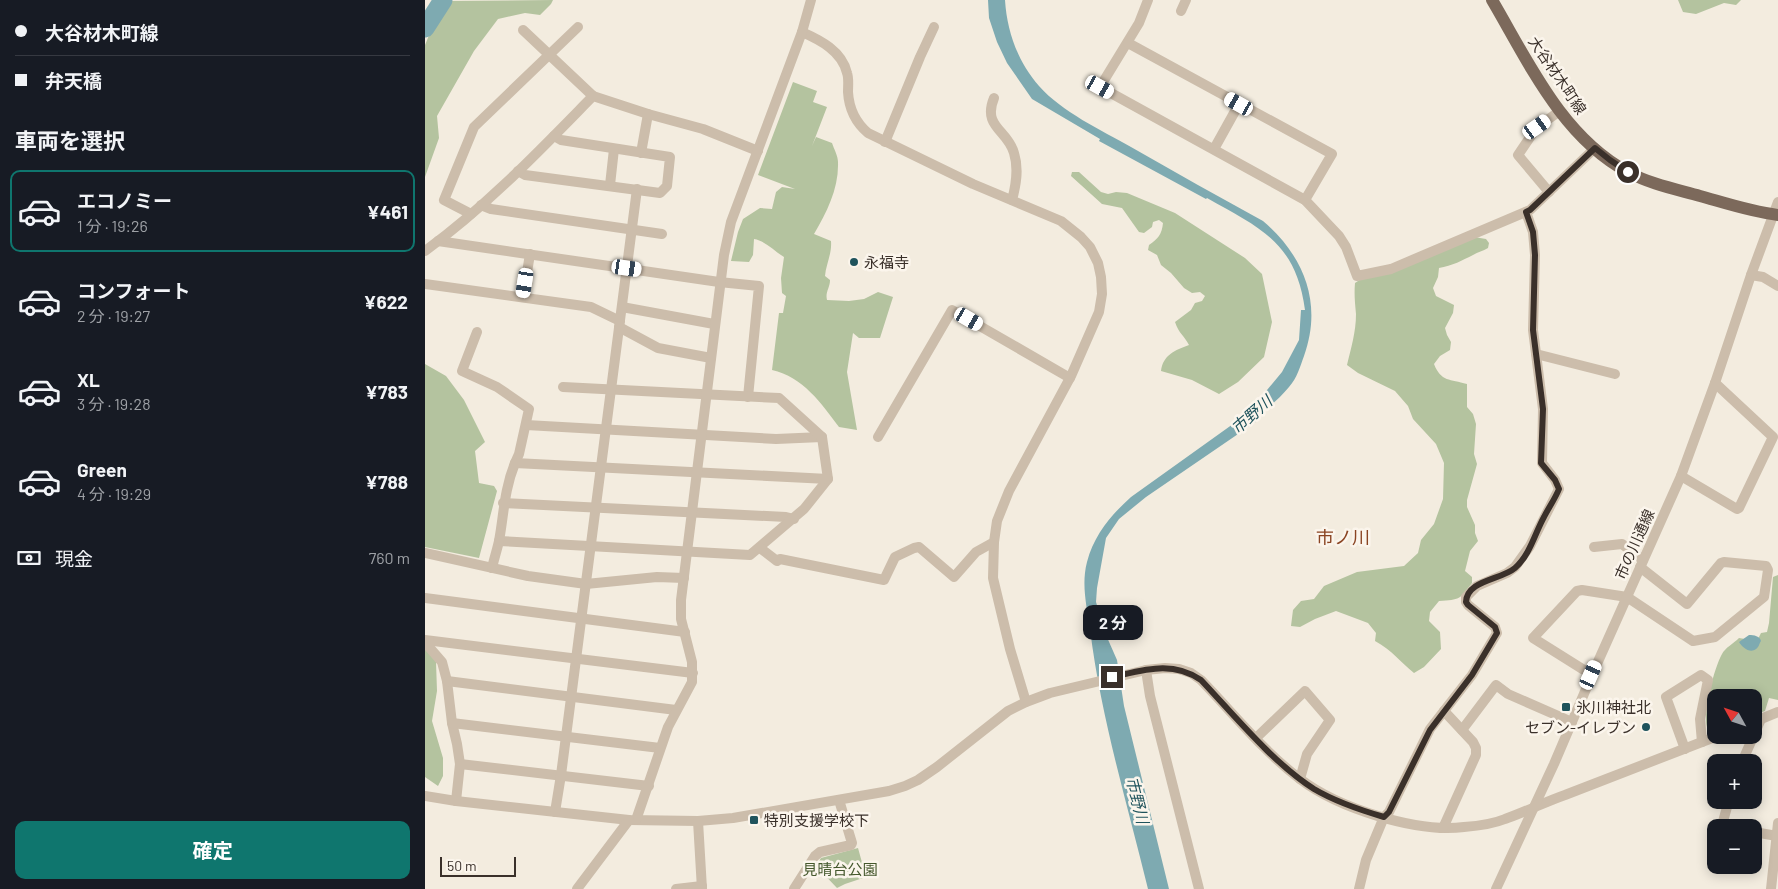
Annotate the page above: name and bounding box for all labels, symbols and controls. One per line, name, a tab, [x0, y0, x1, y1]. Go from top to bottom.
text: 大谷材木町線	[45, 21, 159, 44]
street label: 大谷材木町線	[1525, 33, 1591, 117]
text: 弁天橋	[45, 69, 102, 92]
car	[1083, 73, 1116, 101]
car	[1222, 90, 1255, 118]
car	[1520, 112, 1553, 142]
text: 車両を選択	[15, 127, 125, 153]
route start	[1617, 161, 1639, 183]
icon: car	[17, 189, 62, 234]
text: エコノミー	[77, 189, 172, 212]
text: ¥461	[367, 200, 408, 223]
text: 1 分 · 19:26	[77, 216, 148, 235]
place label: 永福寺	[864, 253, 909, 271]
marker: 永福寺	[848, 256, 860, 268]
car	[611, 258, 642, 278]
car	[515, 267, 534, 299]
icon: car	[17, 279, 62, 324]
text: コンフォート	[77, 279, 190, 302]
text: ¥622	[363, 290, 408, 313]
car	[952, 305, 985, 333]
text: 2 分 · 19:27	[77, 306, 150, 325]
text: XL	[77, 368, 100, 391]
icon: car	[17, 369, 62, 414]
text: ¥783	[365, 380, 408, 403]
water label: 市野川	[1227, 390, 1277, 437]
text: 3 分 · 19:28	[77, 394, 150, 413]
text: Green	[77, 458, 127, 481]
icon: car	[17, 459, 62, 504]
text: ¥788	[365, 470, 408, 493]
text: 4 分 · 19:29	[77, 484, 151, 503]
street label: 市の川通線	[1611, 506, 1657, 582]
district label: 市ノ川	[1316, 526, 1370, 548]
icon: cash	[15, 544, 43, 572]
text: 現金	[55, 547, 93, 570]
text: 760 m	[369, 548, 410, 567]
callout: 2 分	[1082, 604, 1142, 640]
text: 2 分	[1099, 613, 1127, 632]
car	[1578, 658, 1603, 692]
route end	[1101, 666, 1123, 688]
north arrow	[1707, 689, 1763, 744]
map controls	[1707, 689, 1762, 874]
place label: 氷川神社北	[1576, 698, 1651, 716]
marker: 氷川神社北	[1560, 701, 1572, 713]
place label: セブン-イレブン	[1525, 718, 1636, 736]
marker: セブン-イレブン	[1640, 721, 1652, 733]
button: +	[1707, 754, 1762, 809]
water label: 市野川	[1123, 774, 1154, 828]
place label: 特別支援学校下	[764, 811, 869, 829]
marker: 特別支援学校下	[748, 814, 760, 826]
button: −	[1707, 819, 1762, 874]
button: 確定	[15, 821, 410, 879]
scale bar	[440, 854, 516, 877]
text: 50 m	[447, 857, 476, 874]
park label: 見晴台公園	[802, 860, 878, 878]

